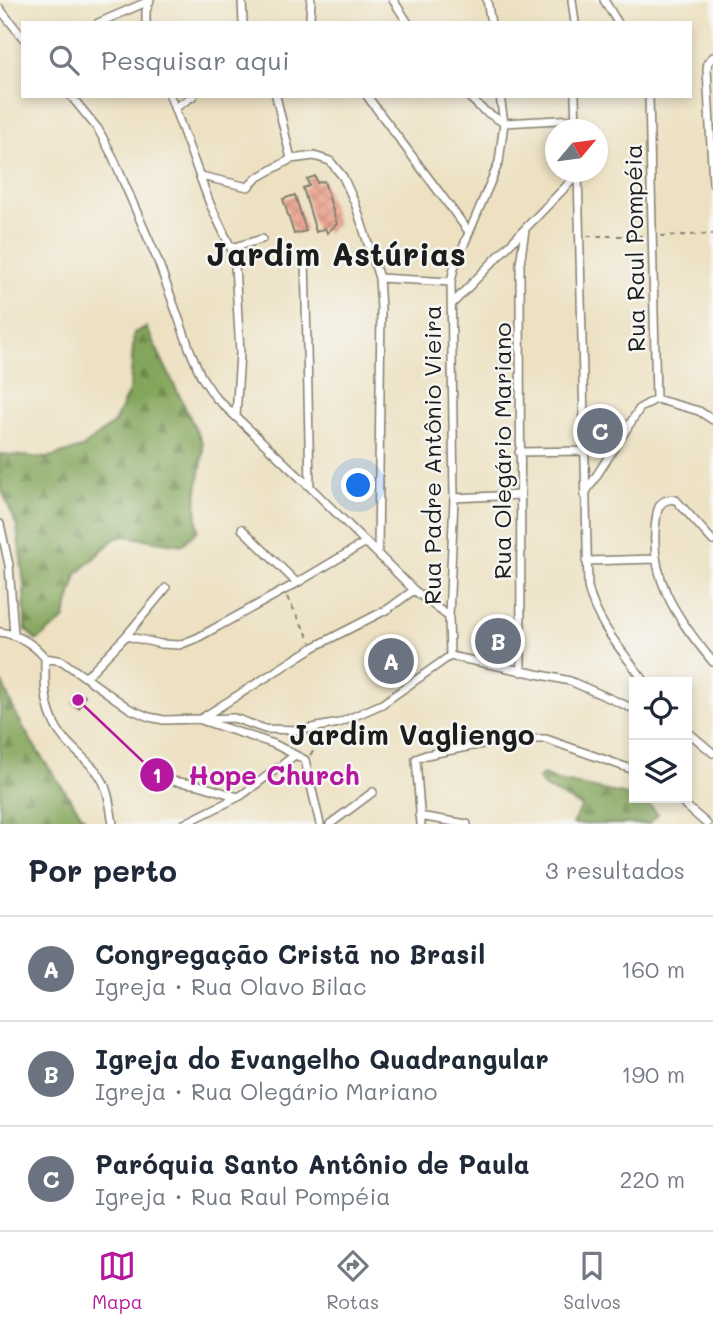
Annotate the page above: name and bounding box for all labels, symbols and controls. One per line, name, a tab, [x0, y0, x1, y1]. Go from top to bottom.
search box	[21, 21, 692, 98]
icon: search	[45, 41, 83, 79]
text: Pesquisar aqui	[101, 43, 290, 77]
north arrow	[545, 119, 608, 182]
street label: Rua Raul Pompéia	[617, 144, 651, 352]
district label: Jardim Astúrias	[206, 232, 466, 274]
street label: Rua Padre Antônio Vieira	[416, 305, 447, 605]
street label: Rua Olegário Mariano	[486, 322, 517, 580]
pin: C	[577, 405, 623, 457]
your location	[341, 468, 375, 502]
pin: B	[475, 615, 521, 667]
pin: A	[368, 635, 414, 687]
map controls	[629, 677, 692, 803]
button: locate	[629, 677, 692, 740]
district label: Jardim Vagliengo	[289, 716, 535, 752]
button: layers	[629, 740, 692, 803]
callout: Hope Church	[140, 752, 374, 799]
text: Hope Church	[188, 758, 360, 792]
text: 1	[152, 761, 162, 788]
text: Por perto	[28, 850, 177, 890]
text: 3 resultados	[545, 855, 685, 885]
text: Congregação Cristã no Brasil	[95, 937, 485, 971]
text: A	[43, 954, 59, 984]
text: 160 m	[621, 954, 685, 984]
text: Igreja · Rua Olavo Bilac	[95, 971, 366, 1001]
text: Igreja do Evangelho Quadrangular	[95, 1042, 549, 1076]
text: B	[43, 1059, 59, 1089]
text: 190 m	[621, 1059, 685, 1089]
text: Igreja · Rua Olegário Mariano	[95, 1076, 437, 1106]
text: Paróquia Santo Antônio de Paula	[95, 1147, 530, 1181]
text: C	[42, 1164, 60, 1194]
text: 220 m	[619, 1164, 685, 1194]
text: Igreja · Rua Raul Pompéia	[95, 1181, 391, 1211]
tab: Mapa	[92, 1247, 142, 1314]
tab: Rotas	[326, 1247, 379, 1314]
tab: Salvos	[563, 1247, 621, 1314]

